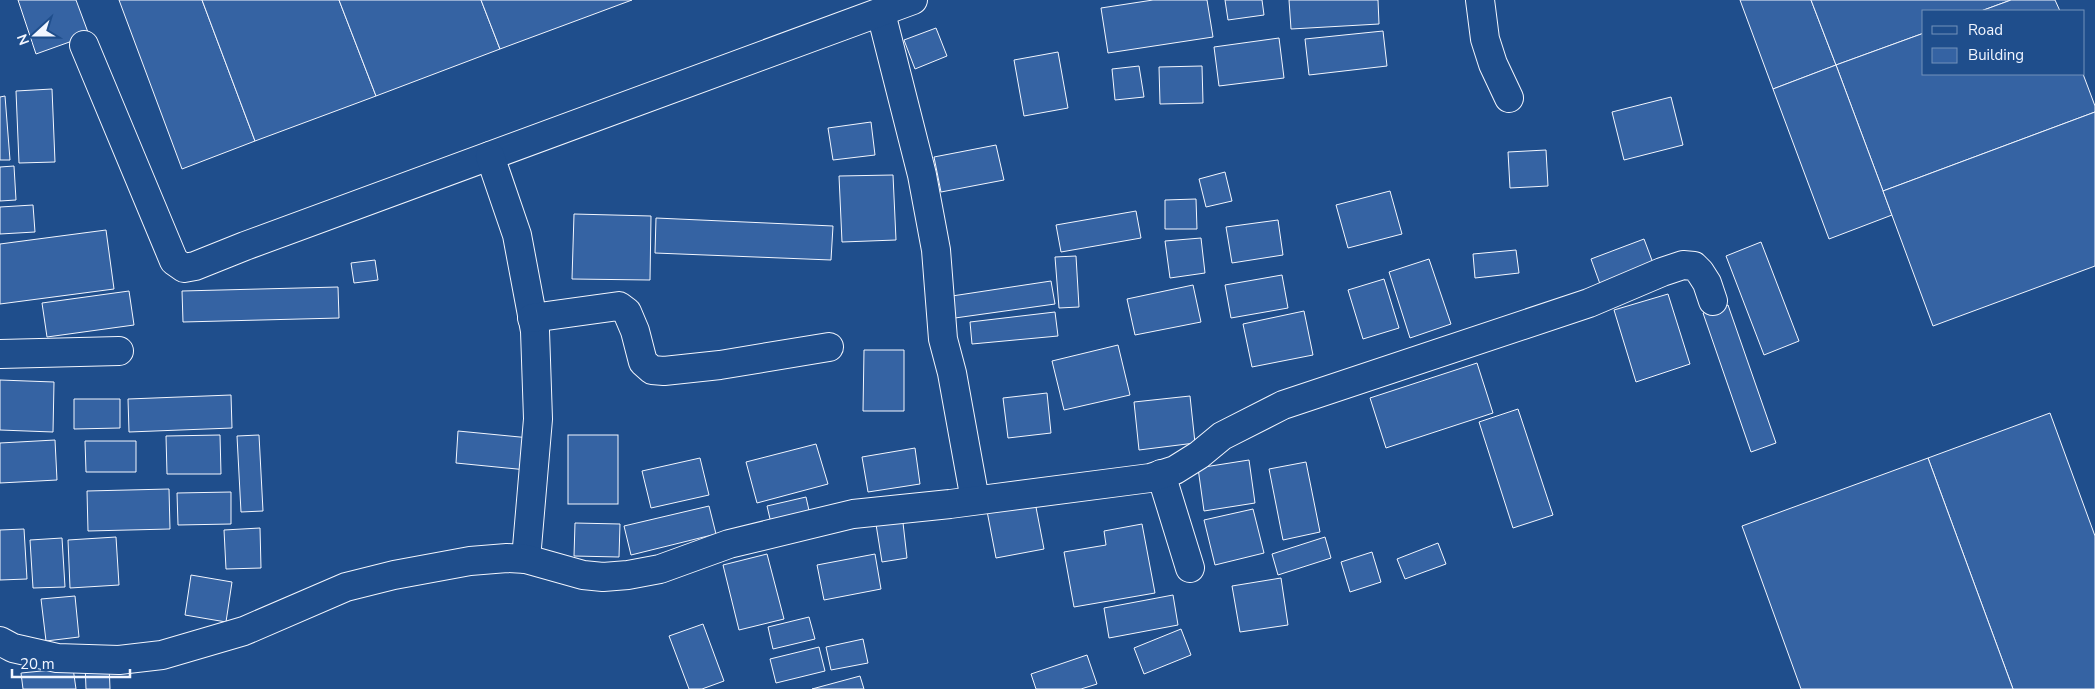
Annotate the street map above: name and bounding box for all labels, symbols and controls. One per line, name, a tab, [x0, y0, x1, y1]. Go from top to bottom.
north arrow	[10, 10, 60, 60]
legend	[1922, 10, 2085, 75]
text: Road	[1968, 20, 2003, 40]
text: N	[13, 31, 34, 48]
text: Building	[1968, 45, 2024, 65]
scale bar	[12, 646, 130, 678]
text: 20 m	[20, 654, 55, 674]

